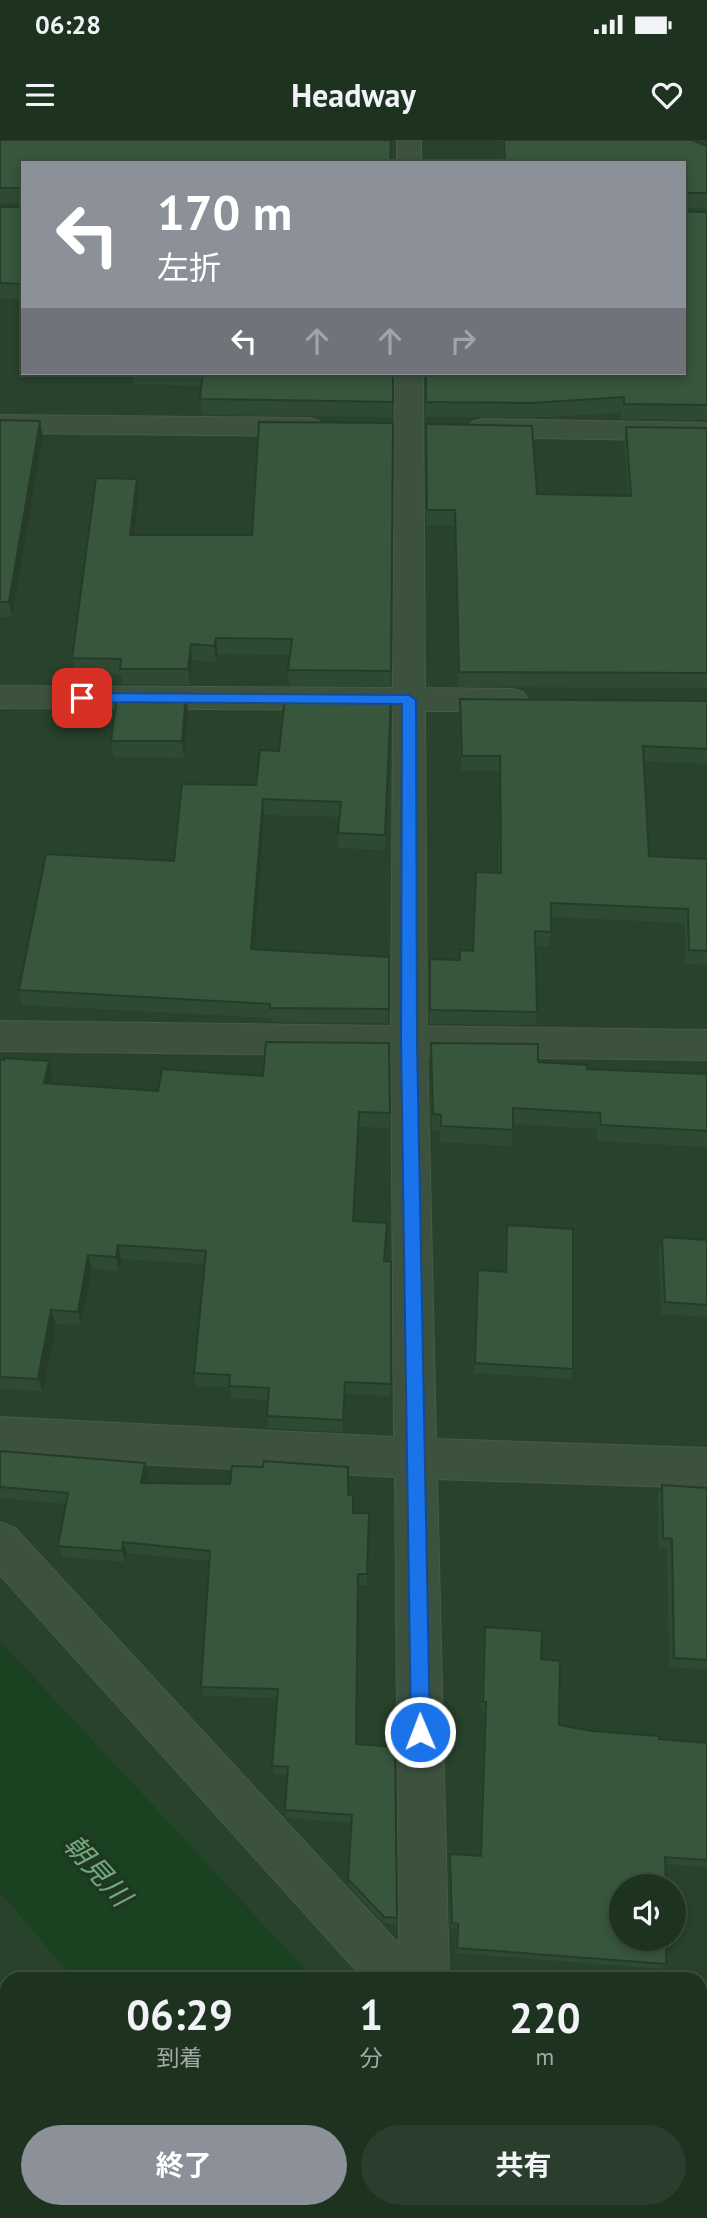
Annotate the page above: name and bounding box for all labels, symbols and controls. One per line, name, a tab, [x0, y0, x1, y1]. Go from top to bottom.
text: 06:28	[35, 8, 101, 41]
text: Headway	[291, 74, 416, 116]
icon: menu	[21, 76, 59, 114]
icon: heart	[648, 76, 686, 114]
text: 170 m	[157, 180, 292, 244]
icon: left	[42, 189, 133, 280]
text: 左折	[157, 246, 221, 288]
icon: left	[225, 322, 263, 360]
icon: ahead	[298, 322, 336, 360]
icon: ahead	[371, 322, 409, 360]
icon: right	[444, 322, 482, 360]
pin	[52, 668, 112, 728]
icon: arrive	[63, 679, 101, 717]
position arrow	[383, 1695, 457, 1769]
water label: 朝見川	[56, 1826, 142, 1916]
map controls	[609, 1874, 686, 1951]
button: sound	[609, 1874, 686, 1951]
text: 06:29	[126, 1987, 233, 2042]
text: 1	[359, 1987, 383, 2042]
text: 220	[509, 1990, 581, 2045]
text: m	[536, 2042, 554, 2071]
text: 到着	[157, 2043, 203, 2072]
text: 分	[360, 2043, 383, 2072]
button: 終了	[21, 2125, 347, 2205]
button: 共有	[361, 2125, 686, 2205]

